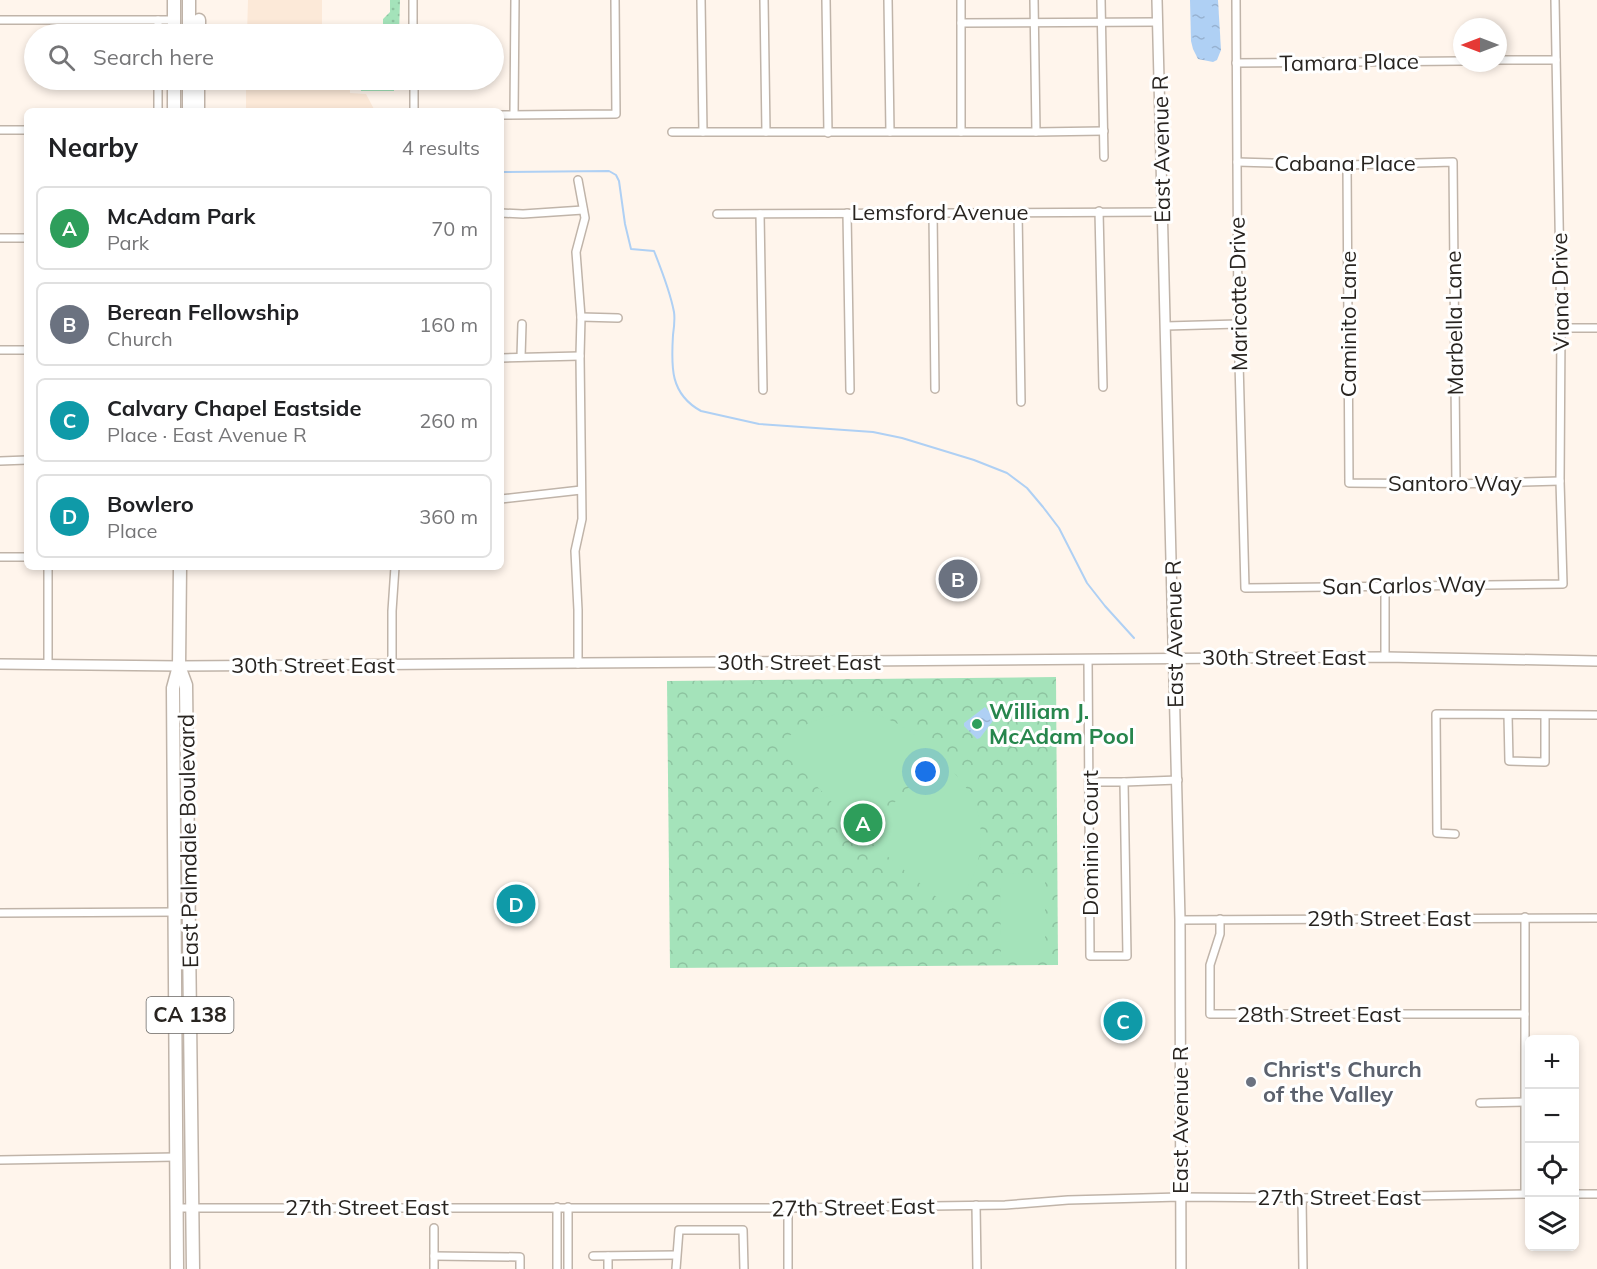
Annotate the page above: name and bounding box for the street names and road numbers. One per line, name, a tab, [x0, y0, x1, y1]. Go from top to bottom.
street label: Tamara Place	[1279, 47, 1419, 77]
street label: East Avenue R	[1146, 75, 1176, 223]
street label: Cabana Place	[1274, 149, 1416, 177]
street label: Lemsford Avenue	[851, 198, 1029, 226]
street label: Maricotte Drive	[1223, 217, 1253, 371]
street label: Viana Drive	[1545, 232, 1575, 352]
street label: Marbella Lane	[1439, 250, 1469, 396]
street label: Caminito Lane	[1334, 251, 1362, 397]
street label: Santoro Way	[1388, 469, 1522, 497]
street label: East Avenue R	[1159, 560, 1189, 708]
street label: San Carlos Way	[1322, 570, 1486, 600]
street label: 30th Street East	[1202, 643, 1366, 671]
street label: 30th Street East	[717, 648, 881, 676]
street label: 30th Street East	[231, 651, 395, 679]
street label: East Palmdale Boulevard	[172, 714, 204, 968]
street label: Dominio Court	[1076, 770, 1104, 916]
street label: 29th Street East	[1307, 904, 1471, 932]
road number: CA 138	[146, 997, 234, 1033]
street label: 28th Street East	[1237, 1000, 1401, 1028]
street label: East Avenue R	[1166, 1046, 1194, 1194]
street label: 27th Street East	[1257, 1183, 1421, 1211]
street label: 27th Street East	[771, 1192, 935, 1222]
street label: 27th Street East	[285, 1193, 449, 1221]

